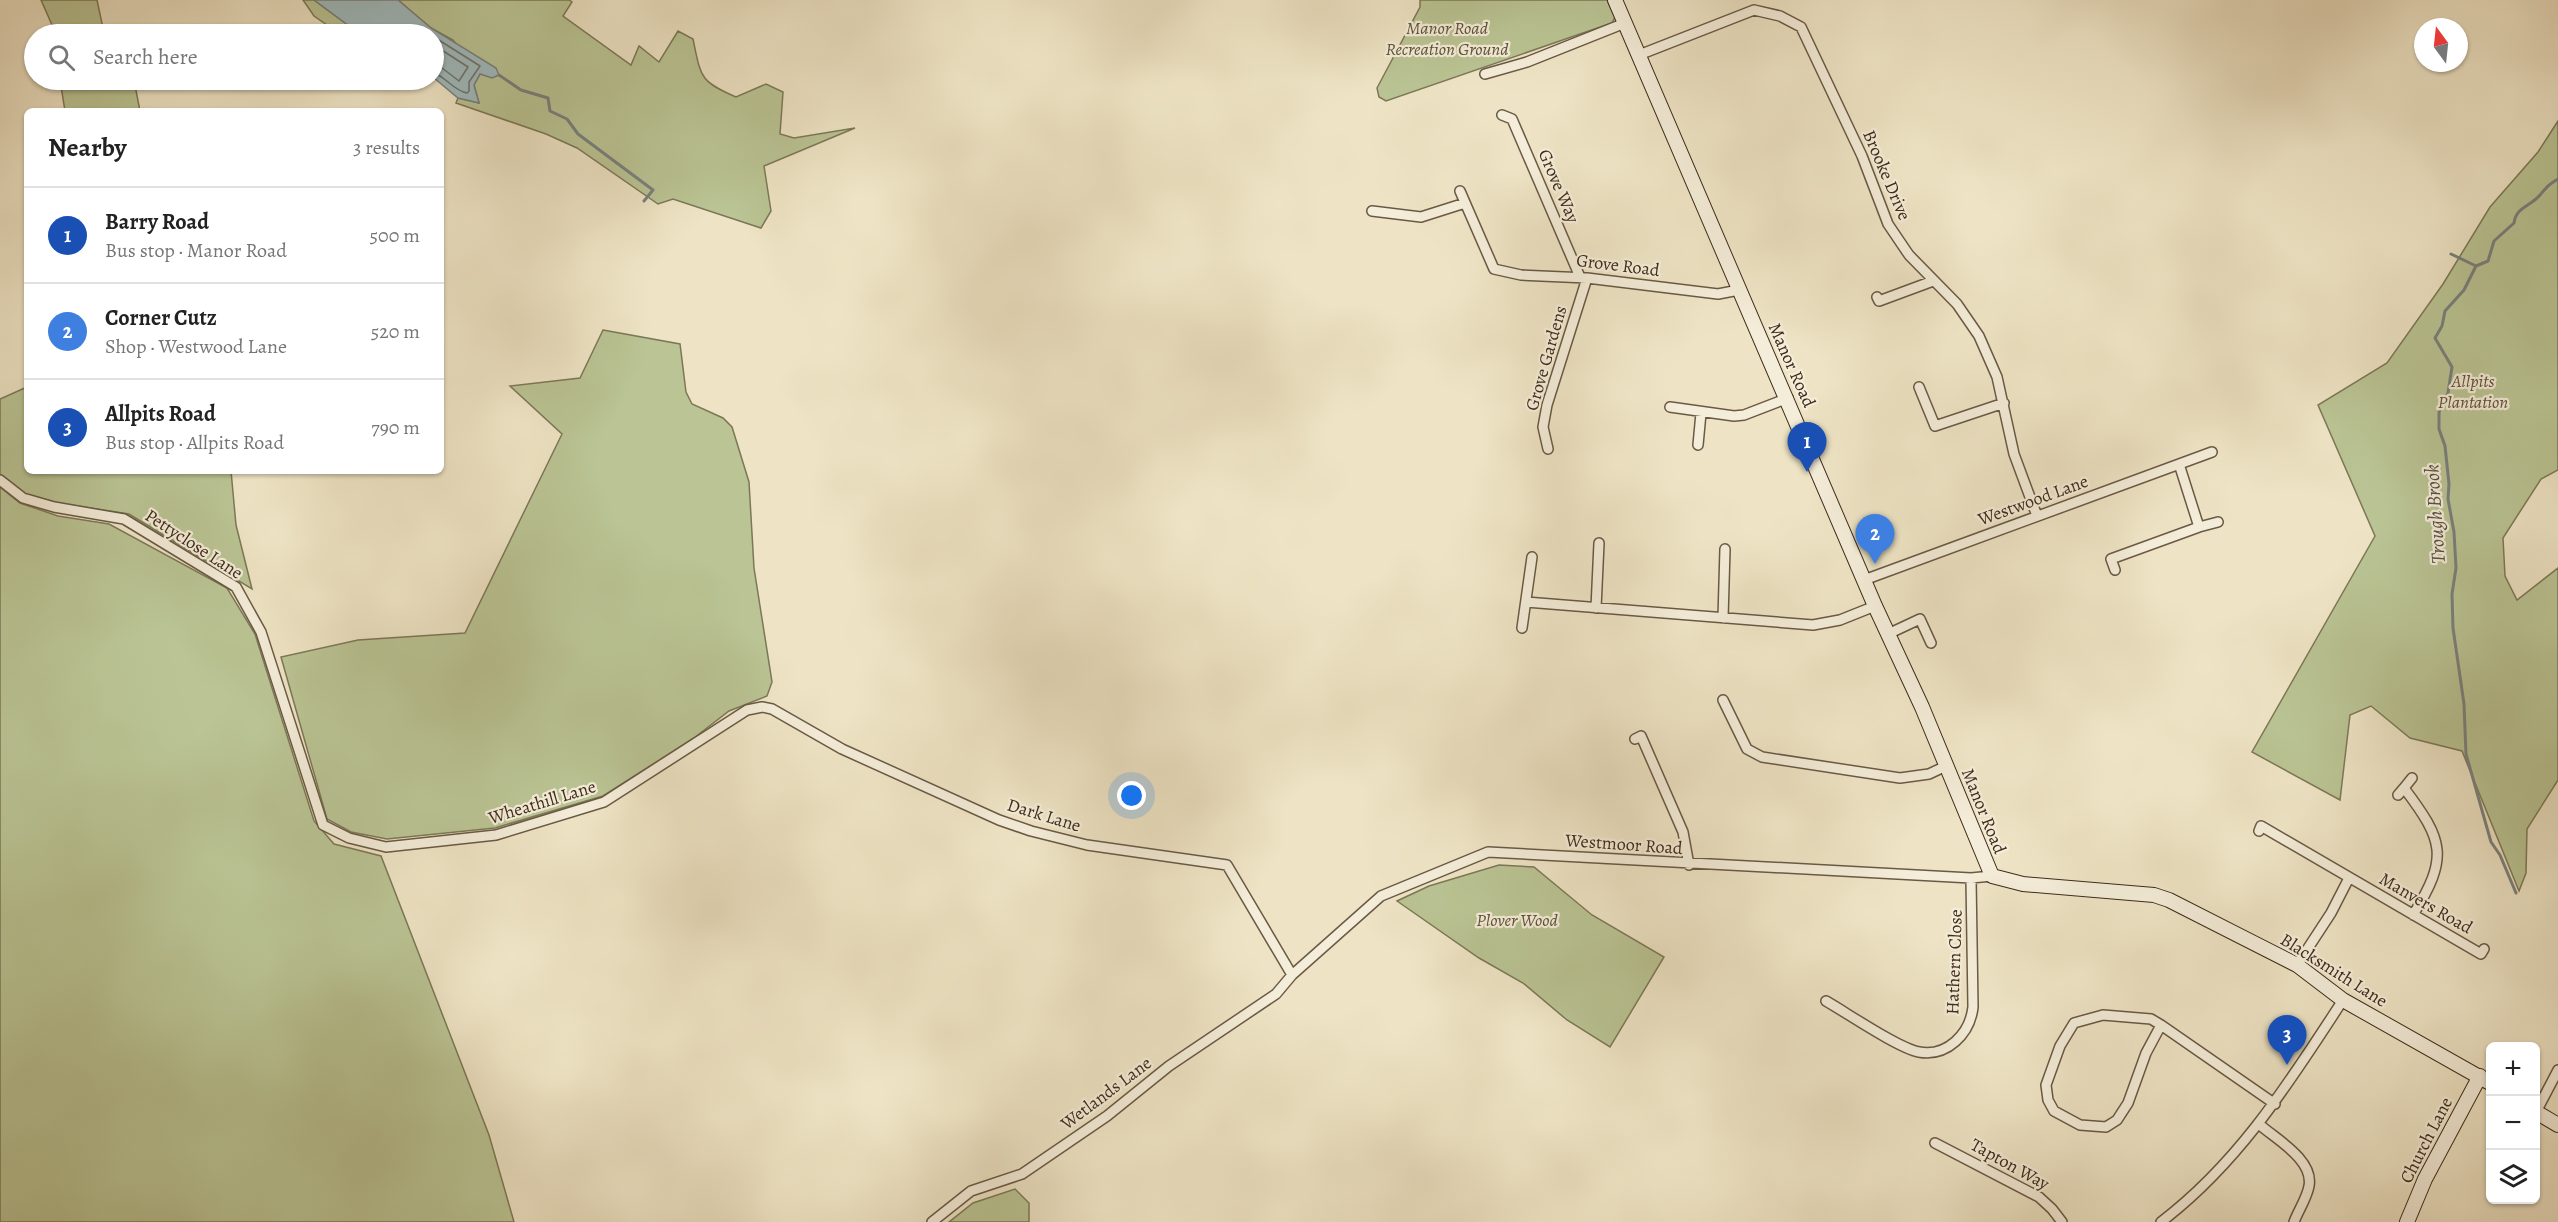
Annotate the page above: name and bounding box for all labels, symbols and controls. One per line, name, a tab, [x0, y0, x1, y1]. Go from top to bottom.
park label: Manor Road Recreation Ground	[1385, 16, 1509, 61]
north arrow	[2414, 18, 2468, 72]
search box	[24, 24, 444, 90]
icon: search	[45, 41, 78, 74]
text: Search here	[93, 42, 198, 72]
street label: Brooke Drive	[1857, 126, 1917, 224]
text: Nearby	[48, 130, 127, 165]
text: 3 results	[353, 134, 420, 161]
street label: Grove Way	[1533, 146, 1586, 227]
text: Barry Road	[105, 207, 209, 237]
text: 1	[64, 222, 71, 249]
text: 500 m	[369, 222, 420, 249]
text: Bus stop · Manor Road	[105, 237, 287, 264]
street label: Grove Road	[1575, 248, 1661, 282]
text: Corner Cutz	[105, 303, 217, 333]
street label: Grove Gardens	[1520, 303, 1572, 413]
text: 2	[63, 318, 72, 345]
text: 520 m	[371, 318, 420, 345]
street label: Manor Road	[1763, 319, 1821, 411]
text: Shop · Westwood Lane	[105, 333, 287, 360]
park label: Allpits Plantation	[2438, 369, 2508, 414]
text: Allpits Road	[105, 399, 216, 429]
text: 3	[63, 414, 72, 441]
text: 790 m	[371, 414, 420, 441]
pin: 1	[1788, 422, 1826, 472]
text: Bus stop · Allpits Road	[105, 429, 284, 456]
water label: Trough Brook	[2418, 463, 2452, 565]
street label: Westwood Lane	[1974, 469, 2091, 531]
street label: Pettyclose Lane	[140, 503, 248, 585]
pin: 2	[1856, 514, 1894, 564]
street label: Manor Road	[1956, 765, 2012, 858]
street label: Wheathill Lane	[484, 774, 599, 830]
your location	[1117, 781, 1146, 810]
street label: Dark Lane	[1004, 792, 1084, 838]
street label: Westmoor Road	[1564, 828, 1684, 860]
street label: Manvers Road	[2375, 867, 2477, 940]
park label: Plover Wood	[1476, 908, 1559, 932]
street label: Hathern Close	[1940, 909, 1968, 1015]
street label: Blacksmith Lane	[2276, 928, 2392, 1012]
pin: 3	[2268, 1016, 2306, 1065]
map controls	[2486, 1042, 2540, 1204]
button: +	[2486, 1042, 2540, 1096]
street label: Wetlands Lane	[1055, 1051, 1156, 1136]
street label: Church Lane	[2394, 1093, 2458, 1187]
button: −	[2486, 1096, 2540, 1150]
street label: Tapton Way	[1966, 1133, 2055, 1196]
button: layers	[2486, 1150, 2540, 1204]

